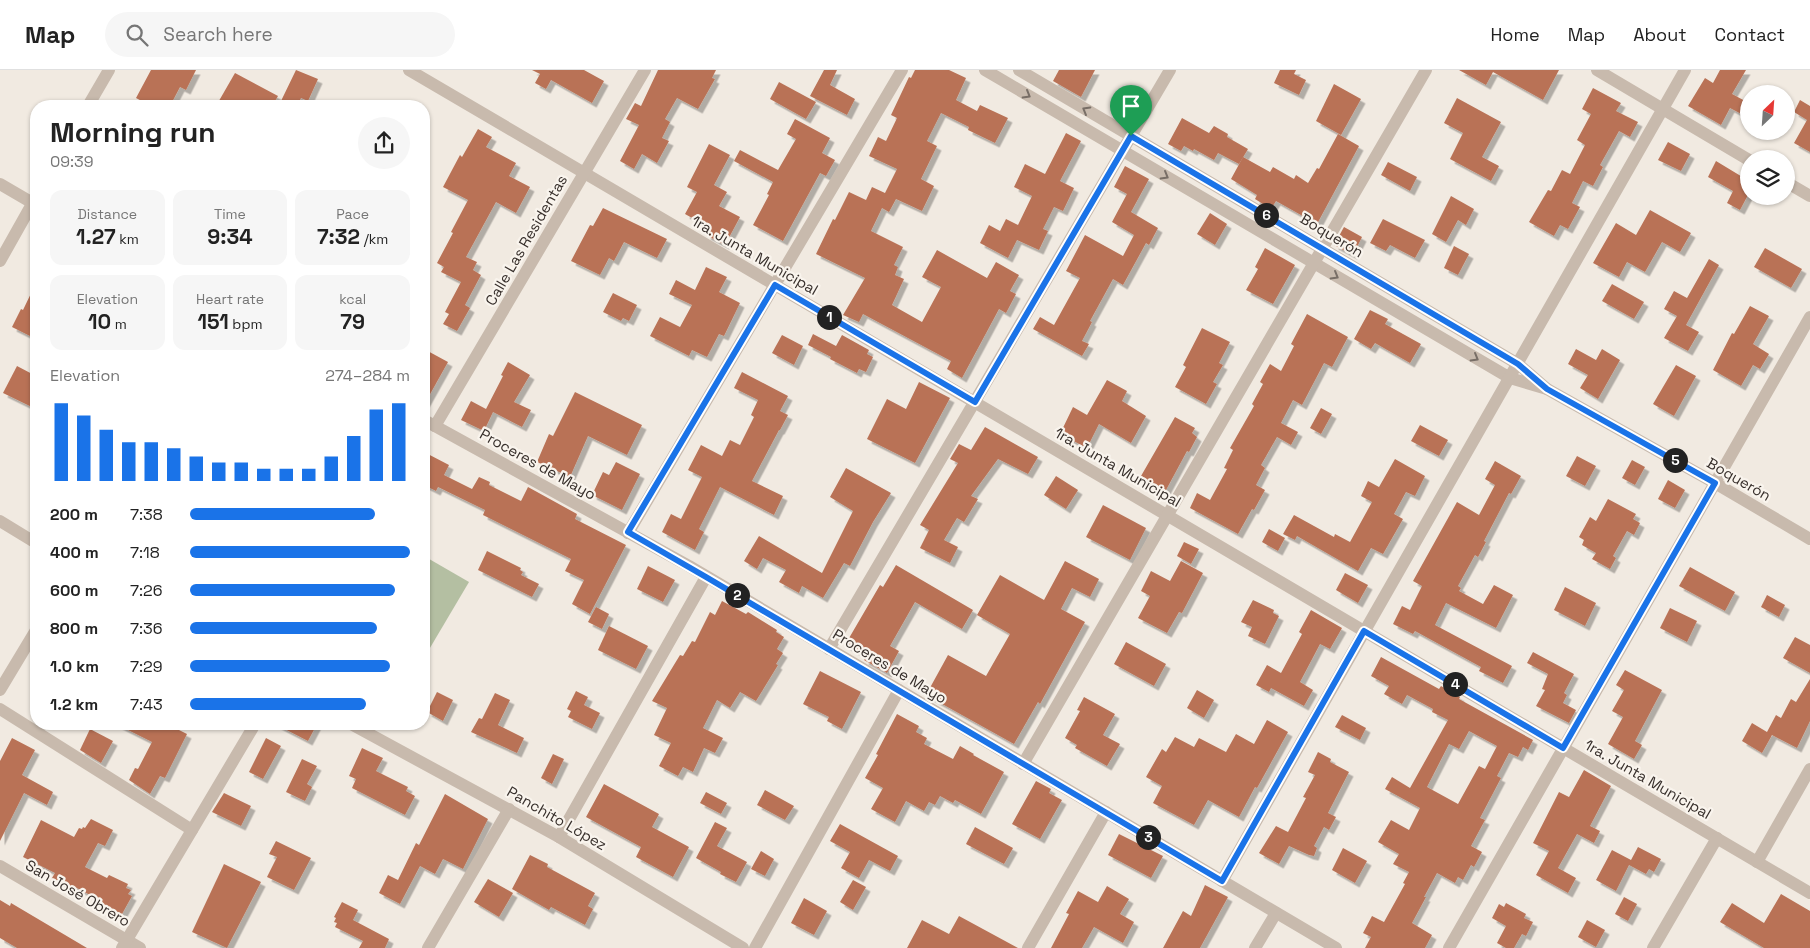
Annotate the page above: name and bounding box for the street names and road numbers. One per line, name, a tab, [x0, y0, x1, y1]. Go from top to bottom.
street label: Calle Las Residentas	[481, 171, 571, 309]
street label: Boquerón	[1297, 209, 1367, 261]
street label: 1ra. Junta Municipal	[688, 211, 822, 299]
street label: 1ra. Junta Municipal	[1051, 423, 1185, 511]
street label: Proceres de Mayo	[477, 424, 599, 504]
street label: Boquerón	[1704, 453, 1774, 505]
street label: Proceres de Mayo	[829, 624, 951, 708]
street label: 1ra. Junta Municipal	[1581, 735, 1715, 823]
street label: Panchito López	[504, 782, 610, 854]
street label: San José Obrero	[22, 855, 134, 931]

